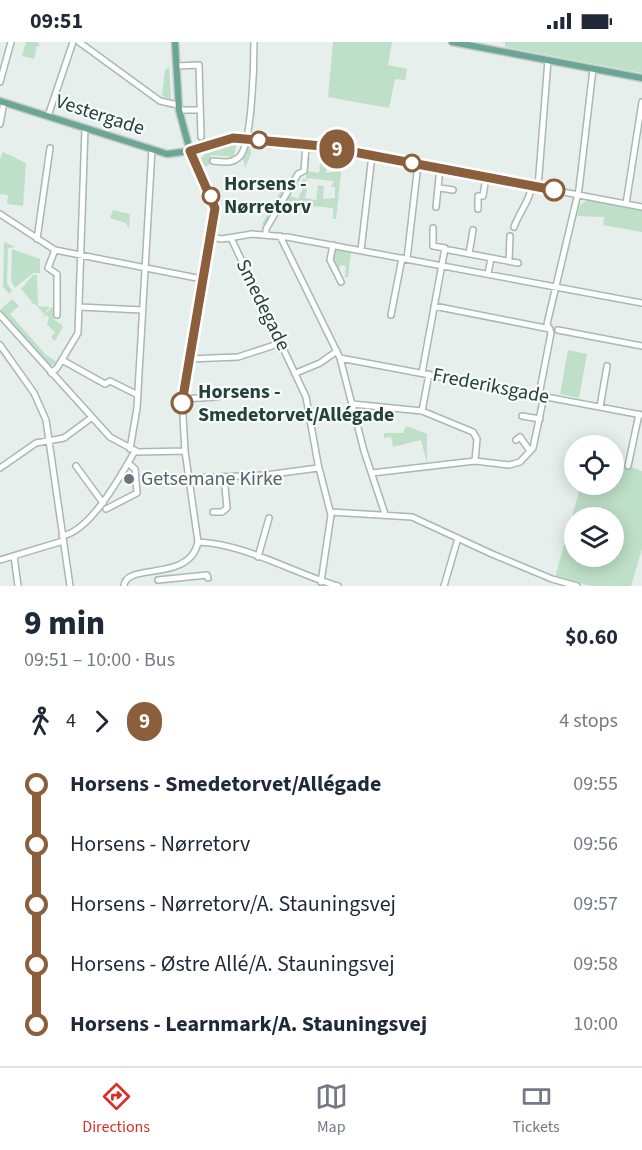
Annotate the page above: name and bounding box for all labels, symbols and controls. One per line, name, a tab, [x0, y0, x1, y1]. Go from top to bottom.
text: 09:51	[30, 5, 83, 37]
street label: Vestergade	[52, 87, 148, 143]
line badge: 9	[318, 130, 356, 168]
unlabelled marker	[250, 131, 268, 149]
text: 9	[331, 134, 343, 164]
unlabelled marker	[403, 154, 421, 172]
place label: Horsens - Nørretorv	[224, 170, 312, 221]
unlabelled marker	[543, 179, 565, 201]
marker: Horsens - Nørretorv	[202, 187, 220, 205]
street label: Smedegade	[229, 254, 297, 356]
street label: Frederiksgade	[430, 361, 552, 411]
place label: Horsens - Smedetorvet/Allégade	[198, 378, 394, 429]
marker: Horsens - Smedetorvet/Allégade	[171, 392, 193, 414]
map controls	[564, 435, 624, 567]
button: locate	[564, 435, 624, 495]
place label: Getsemane Kirke	[141, 465, 282, 493]
marker: Getsemane Kirke	[122, 472, 136, 486]
button: layers	[564, 507, 624, 567]
text: 9 min	[24, 600, 105, 647]
text: $0.60	[565, 621, 618, 653]
text: 09:51 – 10:00 · Bus	[24, 646, 175, 674]
icon: walk	[24, 705, 57, 738]
icon: forward	[85, 705, 118, 738]
text: 9	[139, 706, 150, 736]
text: 4	[66, 707, 76, 735]
text: 4 stops	[559, 707, 618, 735]
text: Horsens - Smedetorvet/Allégade	[70, 768, 381, 800]
text: 09:55	[573, 770, 618, 798]
text: Horsens - Nørretorv	[70, 828, 250, 860]
text: 09:56	[573, 830, 618, 858]
text: Horsens - Nørretorv/A. Stauningsvej	[70, 888, 396, 920]
text: 09:57	[573, 890, 618, 918]
text: Horsens - Østre Allé/A. Stauningsvej	[70, 948, 395, 980]
text: 09:58	[573, 950, 618, 978]
text: Horsens - Learnmark/A. Stauningsvej	[70, 1008, 427, 1040]
text: 10:00	[573, 1010, 618, 1038]
tab: Directions	[82, 1080, 150, 1138]
tab: Map	[315, 1080, 348, 1138]
tab: Tickets	[512, 1080, 560, 1138]

